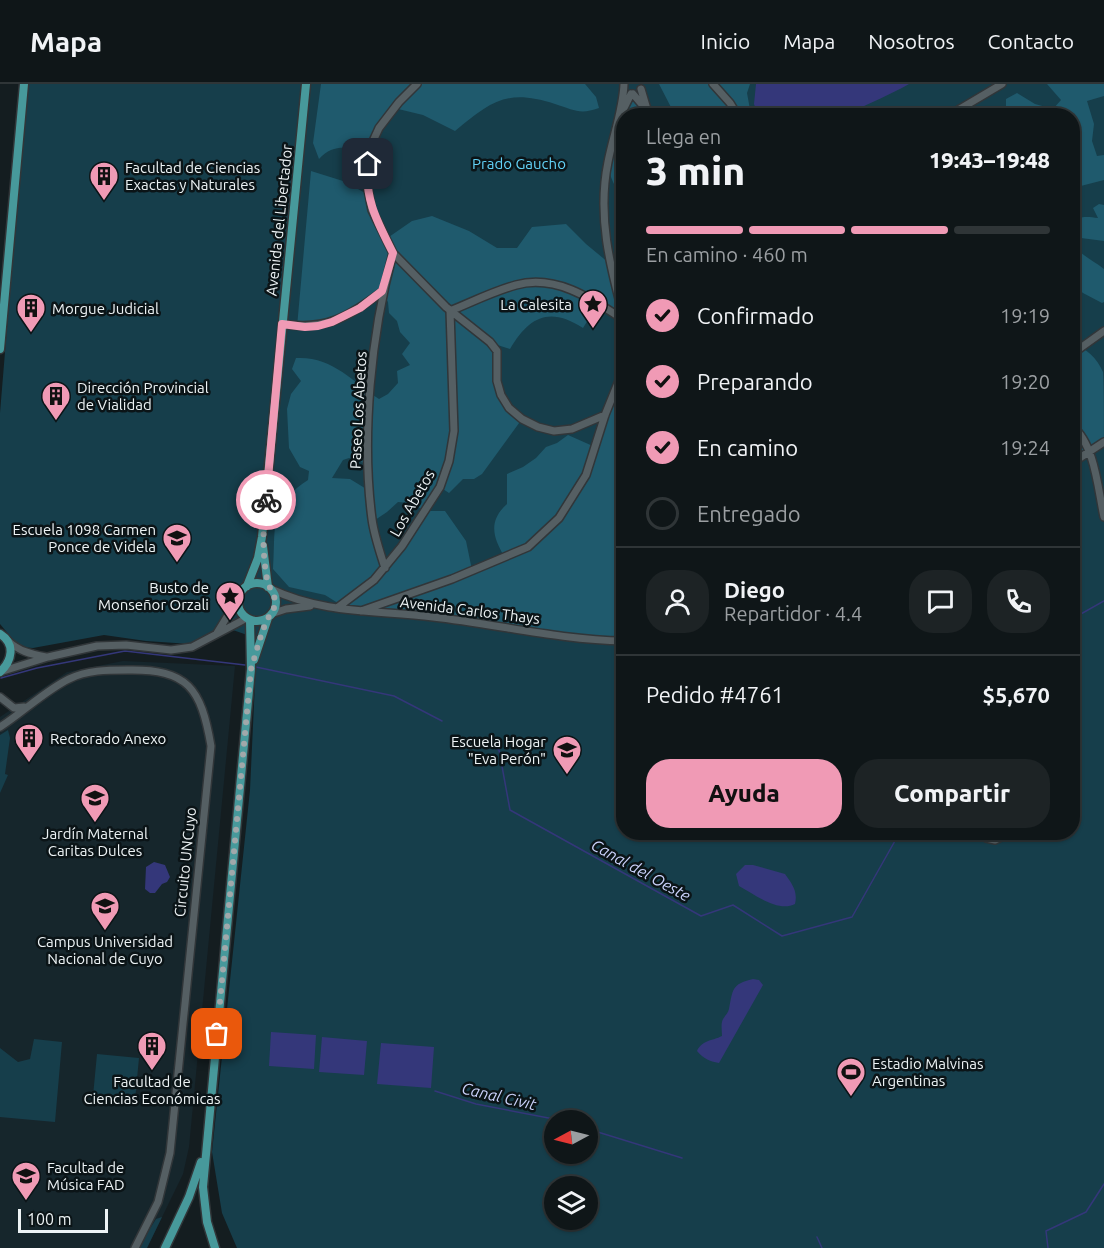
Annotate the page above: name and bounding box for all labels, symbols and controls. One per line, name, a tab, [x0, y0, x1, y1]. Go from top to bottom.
text: Mapa	[30, 26, 102, 57]
text: Inicio	[701, 29, 750, 53]
text: Mapa	[783, 29, 835, 53]
text: Nosotros	[868, 29, 955, 53]
text: Contacto	[988, 29, 1074, 53]
text: Llega en	[646, 125, 721, 148]
pin	[342, 138, 393, 189]
street label: Avenida del Libertador	[263, 143, 295, 297]
icon: home	[351, 147, 384, 180]
text: 19:43–19:48	[929, 147, 1050, 172]
text: 3 min	[646, 149, 745, 192]
park label: Prado Gaucho	[472, 155, 566, 172]
place label: Facultad de Ciencias Exactas y Naturales	[125, 159, 260, 193]
building icon: Facultad de Ciencias Exactas y Naturales	[88, 160, 120, 202]
text: En camino · 460 m	[646, 243, 808, 266]
place icon: La Calesita	[577, 288, 609, 330]
building icon: Morgue Judicial	[15, 292, 47, 334]
place label: La Calesita	[500, 296, 572, 313]
icon: check	[646, 299, 679, 332]
place label: Morgue Judicial	[52, 300, 159, 317]
text: Confirmado	[697, 303, 814, 328]
text: 19:19	[1000, 304, 1050, 327]
street label: Paseo Los Abetos	[346, 351, 370, 469]
icon: check	[646, 365, 679, 398]
text: Preparando	[697, 369, 813, 394]
text: 19:20	[1000, 370, 1050, 393]
place label: Dirección Provincial de Vialidad	[77, 379, 209, 413]
building icon: Dirección Provincial de Vialidad	[40, 380, 72, 422]
icon: check	[646, 431, 679, 464]
text: En camino	[697, 435, 798, 460]
text: 19:24	[1000, 436, 1050, 459]
street label: Los Abetos	[386, 467, 438, 539]
courier	[236, 470, 296, 530]
icon: bike	[250, 484, 283, 517]
text: Entregado	[697, 501, 801, 526]
place label: Escuela 1098 Carmen Ponce de Videla	[12, 521, 156, 555]
school or university icon: Escuela 1098 Carmen Ponce de Videla	[161, 522, 193, 564]
button: person	[646, 570, 709, 633]
button: chat	[909, 570, 972, 633]
button: phone	[987, 570, 1050, 633]
text: Diego	[724, 577, 785, 602]
place label: Busto de Monseñor Orzali	[98, 579, 209, 613]
place icon: Busto de Monseñor Orzali	[214, 580, 246, 622]
street label: Avenida Carlos Thays	[399, 593, 541, 627]
text: Repartidor · 4.4	[724, 602, 862, 625]
text: Pedido #4761	[646, 682, 784, 707]
text: $5,670	[983, 682, 1050, 707]
building icon: Rectorado Anexo	[13, 722, 45, 764]
place label: Rectorado Anexo	[50, 730, 166, 747]
place label: Escuela Hogar "Eva Perón"	[451, 733, 546, 767]
school or university icon: Escuela Hogar "Eva Perón"	[551, 734, 583, 776]
button: Ayuda	[646, 759, 842, 828]
button: Compartir	[854, 759, 1050, 828]
school or university icon: Jardín Maternal Caritas Dulces	[79, 782, 111, 824]
street label: Circuito UNCuyo	[171, 806, 199, 918]
place label: Jardín Maternal Caritas Dulces	[42, 825, 148, 859]
water label: Canal del Oeste	[588, 835, 694, 905]
school or university icon: Campus Universidad Nacional de Cuyo	[89, 890, 121, 932]
place label: Campus Universidad Nacional de Cuyo	[37, 933, 173, 967]
pin	[191, 1008, 242, 1059]
icon: bag	[200, 1017, 233, 1050]
building icon: Facultad de Ciencias Económicas	[136, 1030, 168, 1072]
place label: Estadio Malvinas Argentinas	[872, 1055, 984, 1089]
sports icon: Estadio Malvinas Argentinas	[835, 1056, 867, 1098]
place label: Facultad de Ciencias Económicas	[83, 1073, 221, 1107]
water label: Canal Civit	[460, 1079, 539, 1113]
north arrow	[544, 1110, 598, 1164]
map controls	[544, 1110, 598, 1230]
place label: Facultad de Música FAD	[47, 1159, 125, 1193]
school or university icon: Facultad de Música FAD	[10, 1160, 42, 1202]
button: layers	[544, 1176, 598, 1230]
scale bar	[18, 1206, 108, 1234]
text: 100 m	[27, 1210, 72, 1228]

